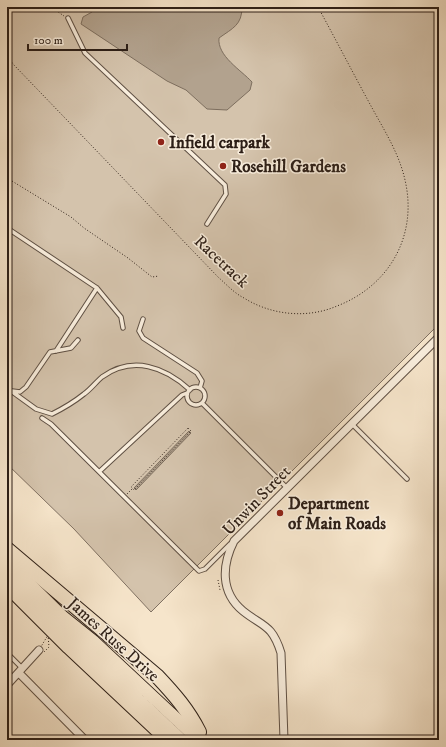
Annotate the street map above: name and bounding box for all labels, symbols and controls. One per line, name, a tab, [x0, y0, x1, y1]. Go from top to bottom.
scale bar	[28, 26, 127, 52]
text: 100 m	[34, 33, 63, 48]
place label: Infield carpark	[169, 132, 271, 154]
marker: Infield carpark	[156, 137, 166, 147]
place label: Rosehill Gardens	[231, 156, 346, 178]
marker: Rosehill Gardens	[218, 161, 228, 171]
street label: Racetrack	[189, 231, 254, 293]
street label: Unwin Street	[218, 460, 296, 541]
place label: Department of Main Roads	[288, 493, 386, 535]
marker: Department of Main Roads	[275, 508, 285, 518]
street label: James Ruse Drive	[61, 591, 164, 687]

